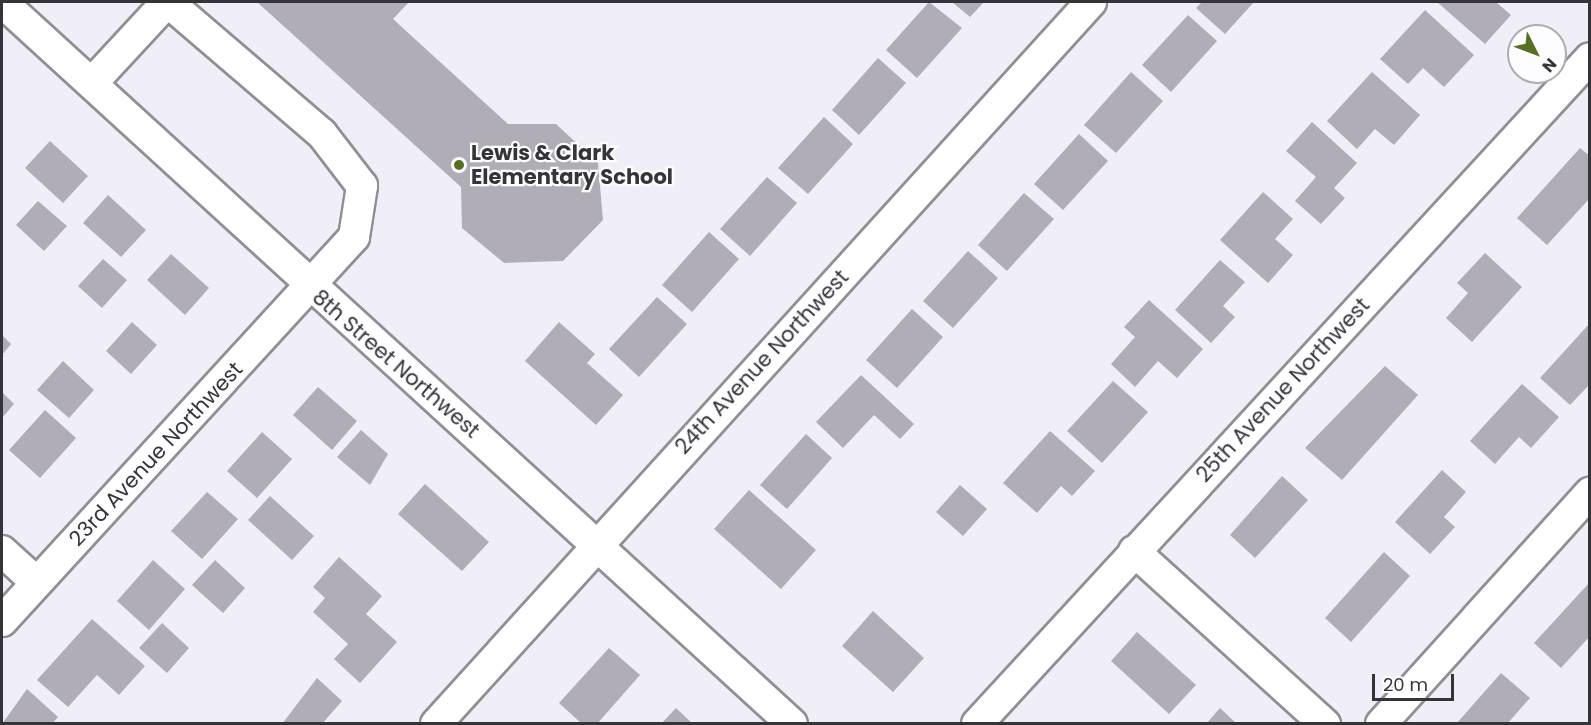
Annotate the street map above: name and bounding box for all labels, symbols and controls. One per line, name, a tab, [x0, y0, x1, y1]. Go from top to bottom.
north arrow	[1507, 24, 1567, 84]
text: N	[1537, 53, 1562, 77]
place label: Lewis & Clark Elementary School	[471, 140, 673, 190]
marker: Lewis & Clark Elementary School	[452, 158, 466, 172]
street label: 24th Avenue Northwest	[670, 265, 854, 459]
street label: 8th Street Northwest	[307, 285, 485, 443]
street label: 25th Avenue Northwest	[1191, 293, 1375, 487]
street label: 23rd Avenue Northwest	[64, 357, 248, 551]
scale bar	[1375, 662, 1458, 700]
text: 20 m	[1383, 672, 1428, 697]

